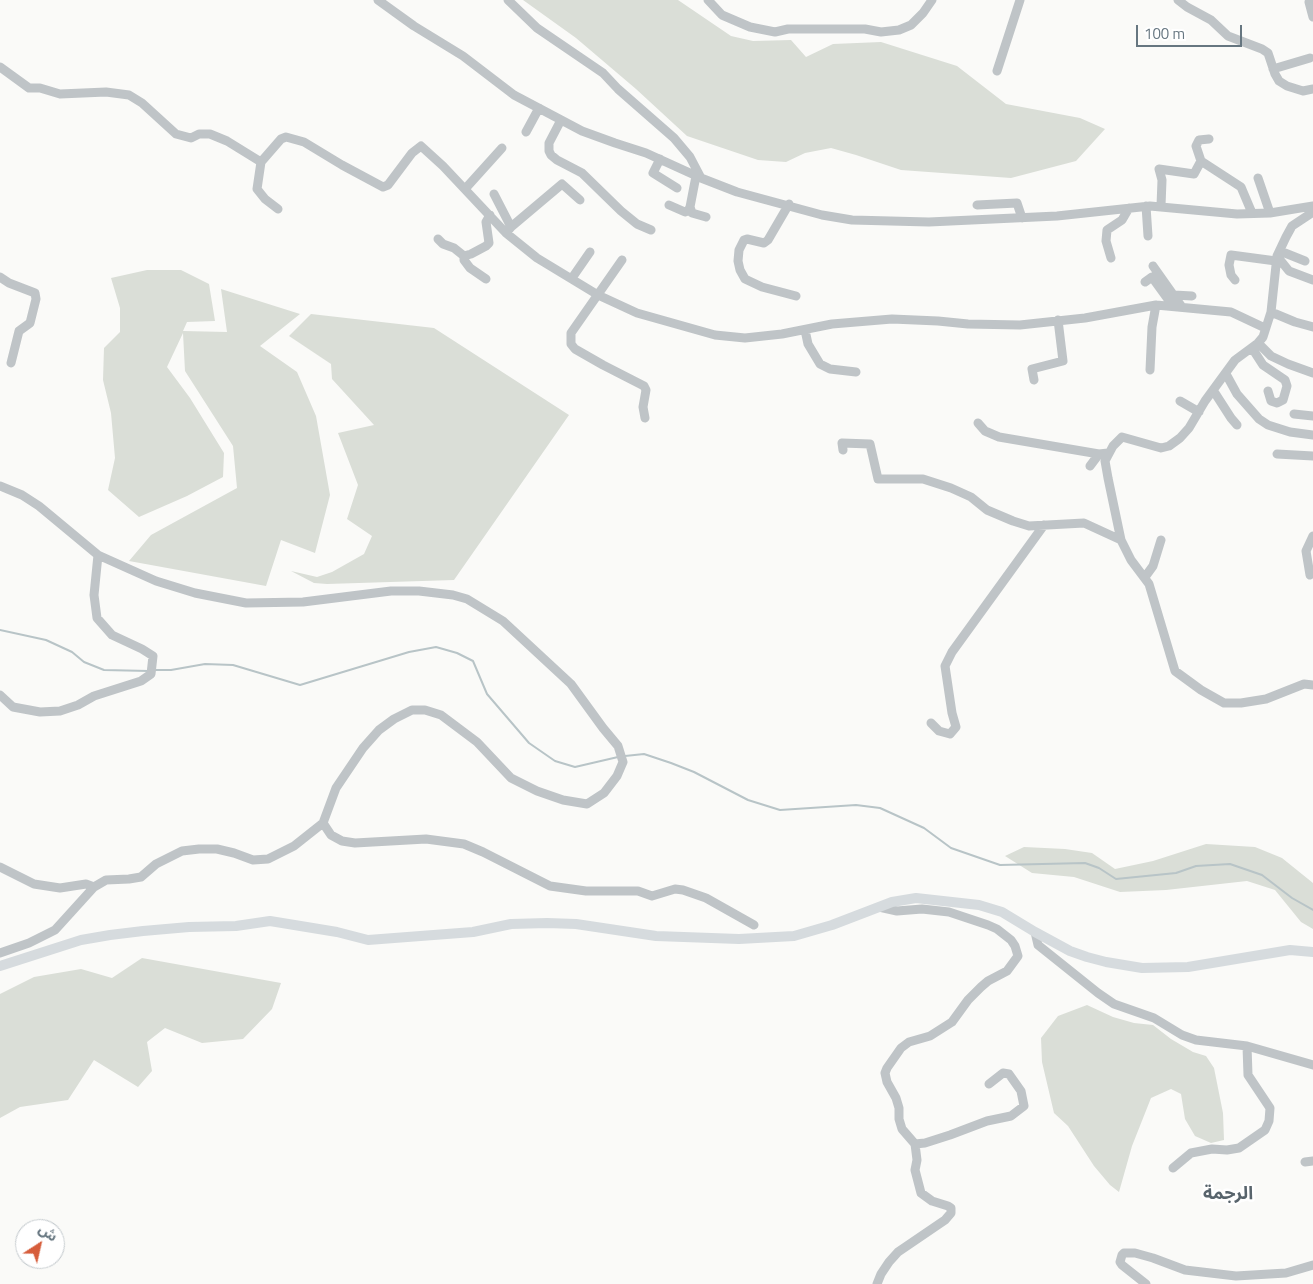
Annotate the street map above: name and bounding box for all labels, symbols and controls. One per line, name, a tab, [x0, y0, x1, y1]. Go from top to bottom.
scale bar	[1138, 15, 1244, 47]
text: 100 m	[1144, 22, 1185, 45]
district label: الرجمة	[1203, 1184, 1253, 1206]
text: ش	[34, 1218, 62, 1246]
north arrow	[15, 1219, 65, 1269]

